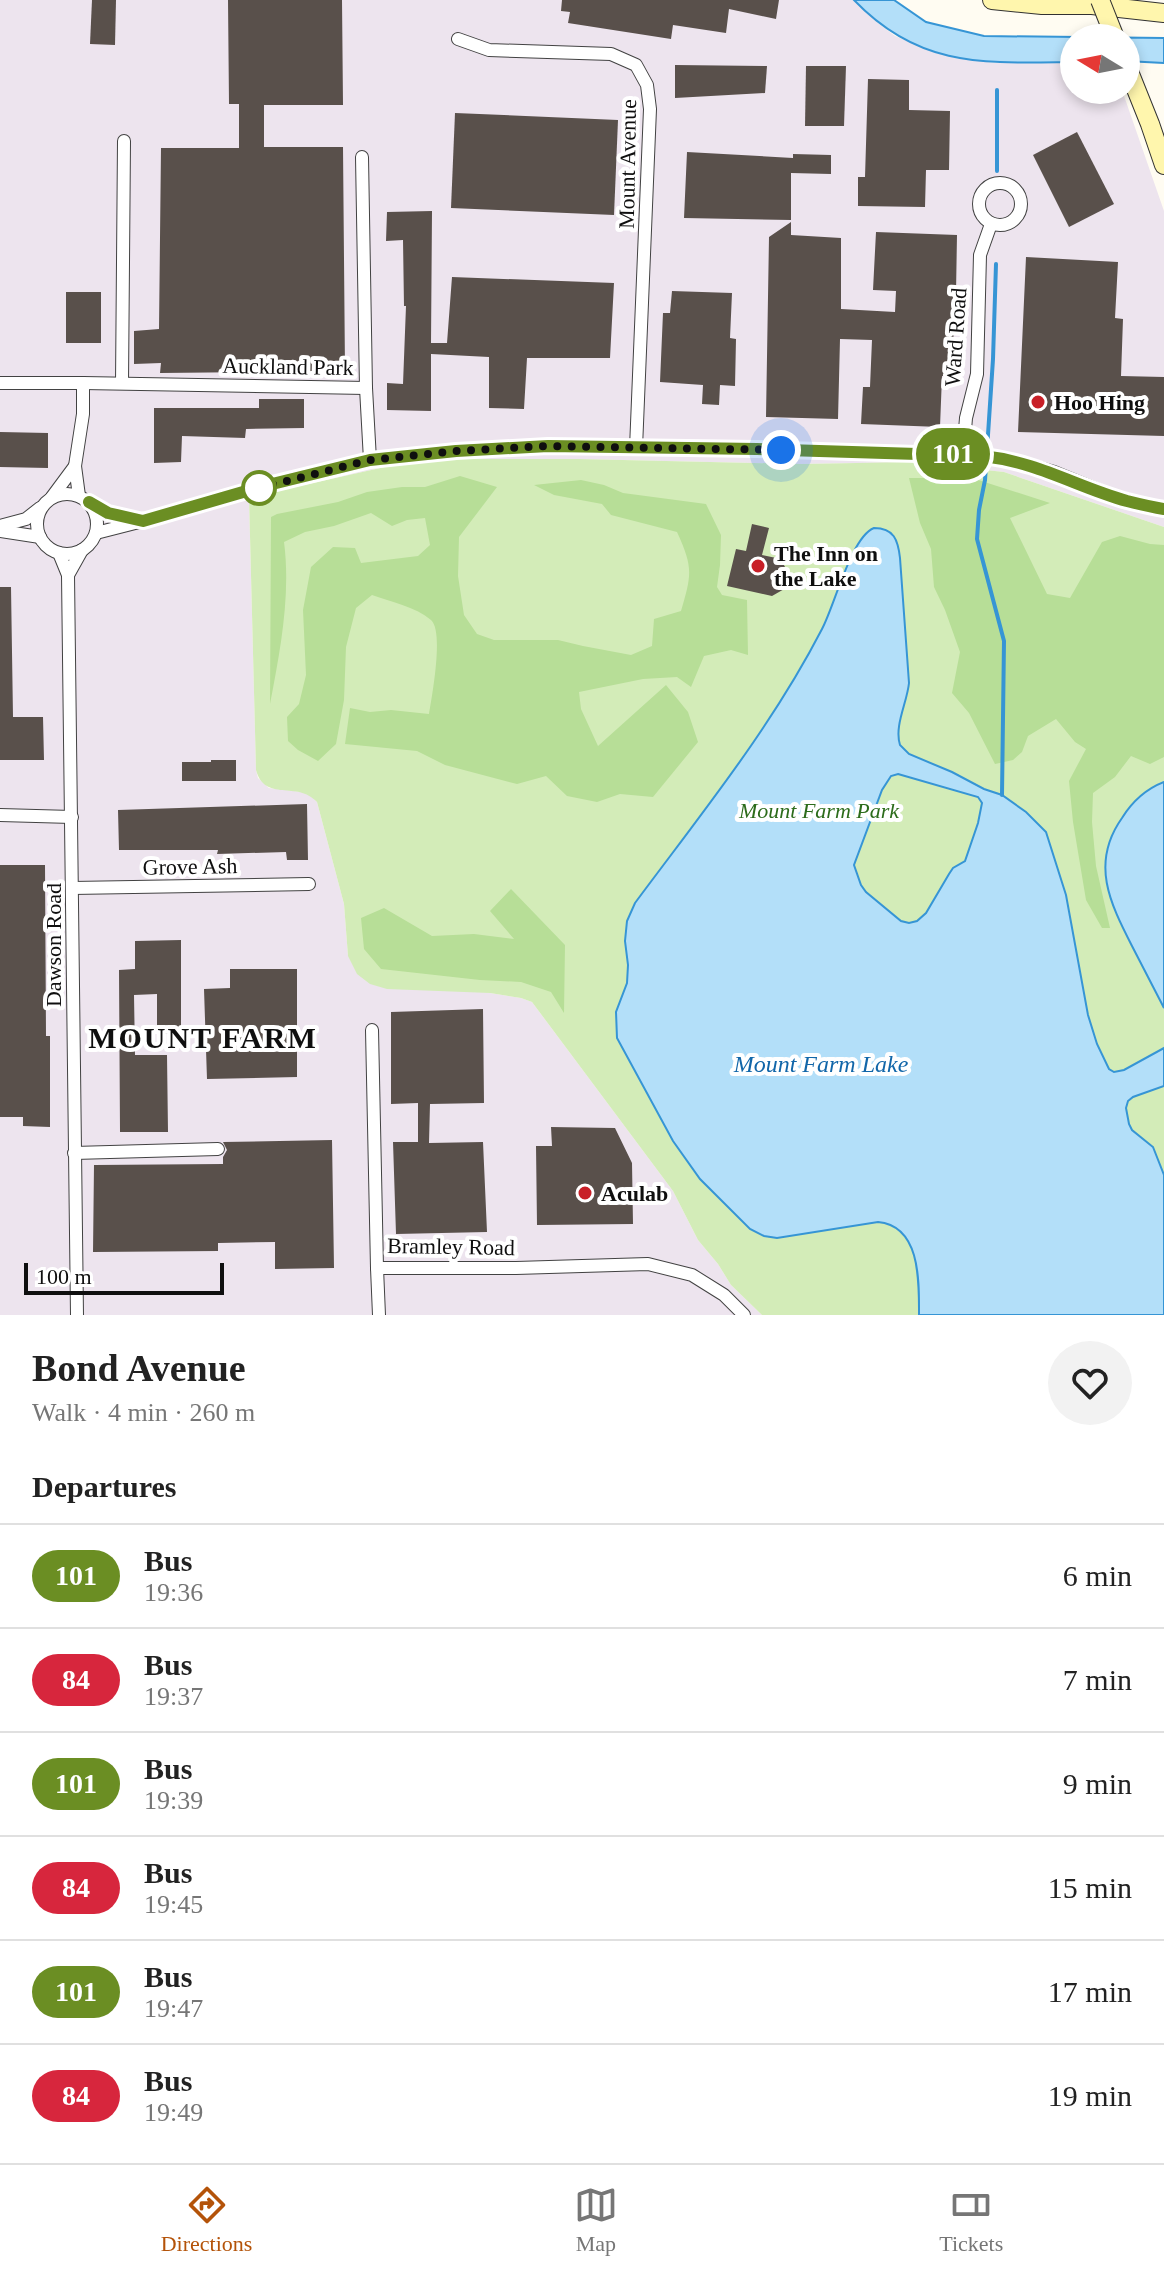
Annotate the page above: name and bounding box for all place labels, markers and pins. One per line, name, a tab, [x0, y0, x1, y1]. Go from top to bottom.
place label: Hoo Hing	[1054, 390, 1145, 415]
marker: Hoo Hing	[1029, 393, 1047, 411]
unlabelled marker	[242, 471, 276, 505]
place label: The Inn on the Lake	[774, 541, 878, 591]
marker: The Inn on the Lake	[749, 557, 767, 575]
place label: Aculab	[601, 1181, 668, 1206]
marker: Aculab	[576, 1184, 594, 1202]

